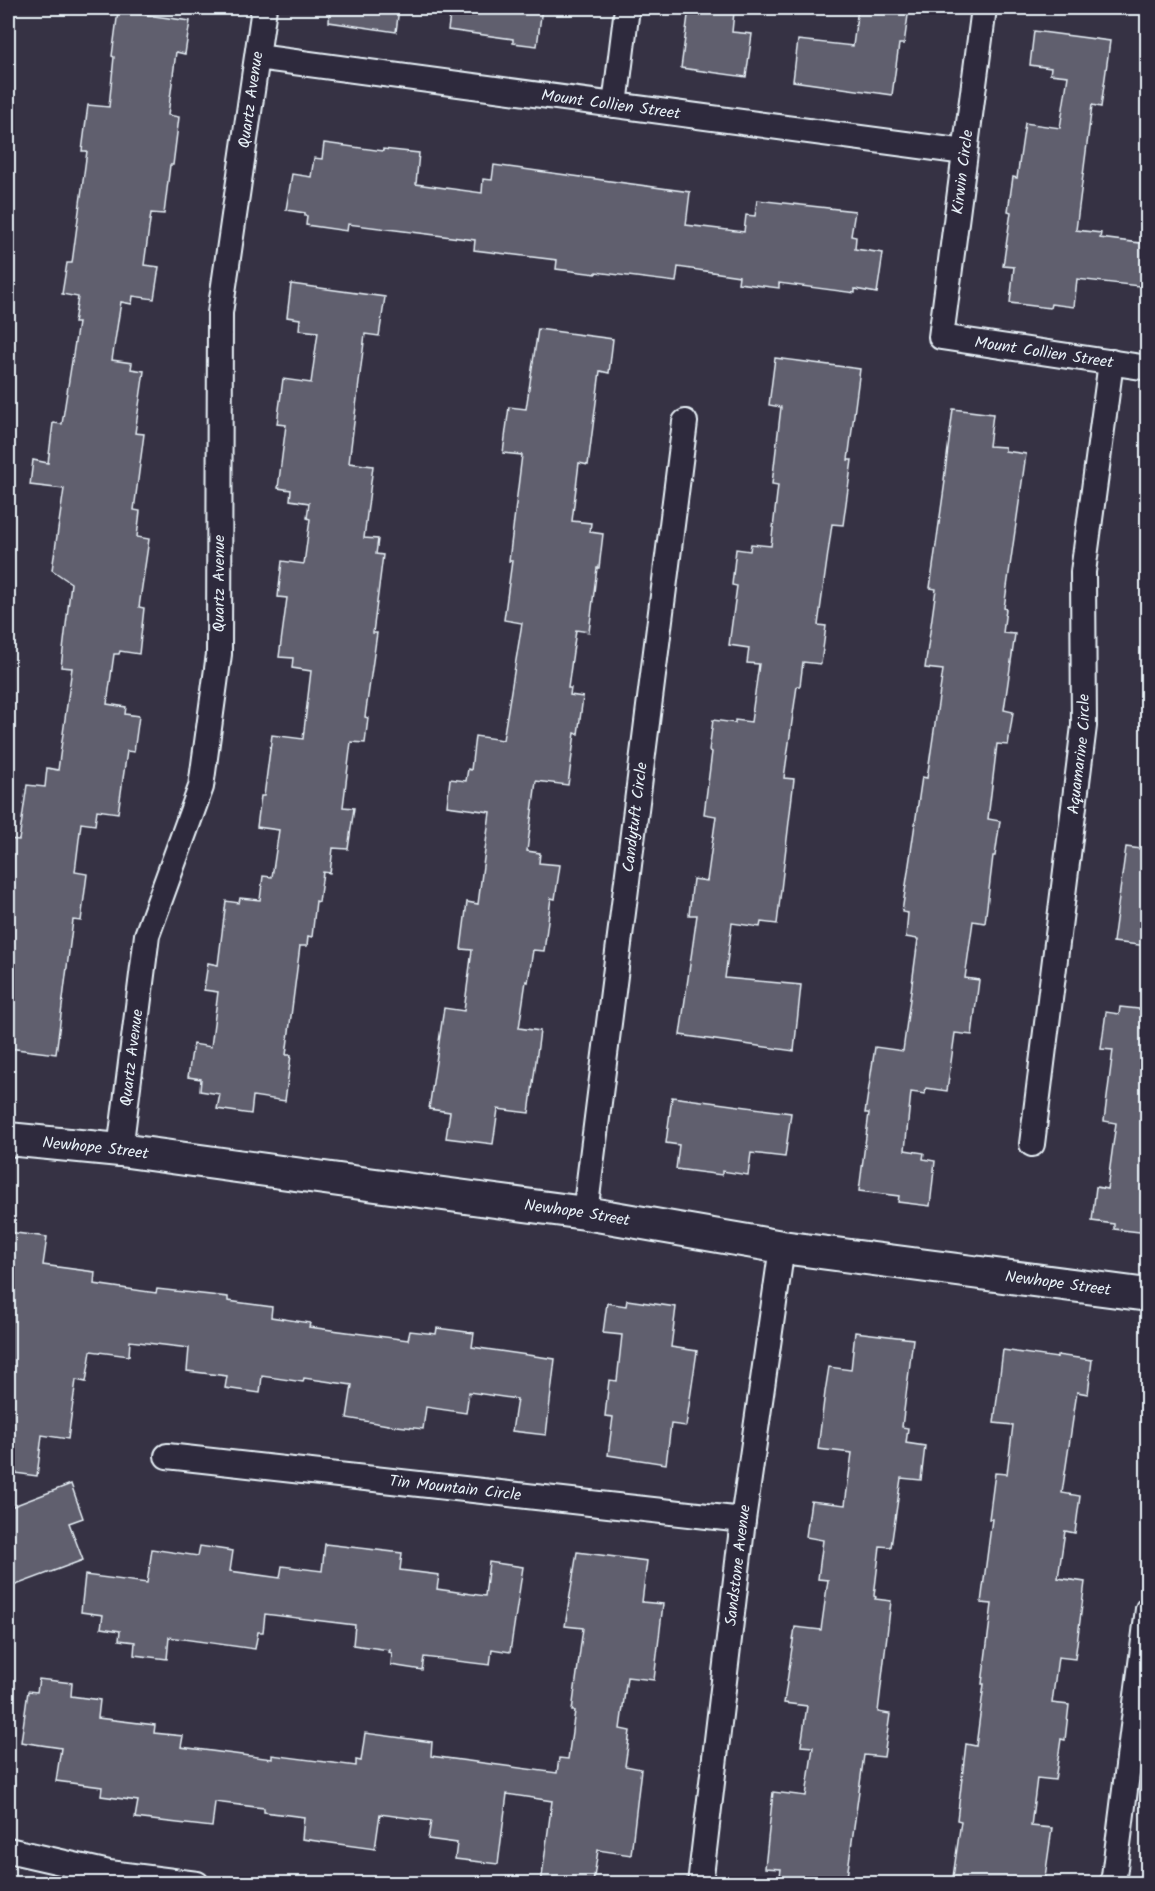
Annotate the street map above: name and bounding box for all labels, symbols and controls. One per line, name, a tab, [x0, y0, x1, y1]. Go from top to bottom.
street label: Quartz Avenue	[231, 50, 270, 150]
street label: Mount Collien Street	[540, 83, 683, 126]
street label: Kirwin Circle	[945, 128, 981, 216]
street label: Mount Collien Street	[973, 330, 1116, 375]
street label: Quartz Avenue	[207, 535, 232, 632]
street label: Aquamarine Circle	[1061, 694, 1097, 816]
street label: Candytuft Circle	[616, 761, 654, 874]
street label: Quartz Avenue	[113, 1008, 150, 1108]
street label: Newhope Street	[41, 1130, 151, 1166]
street label: Newhope Street	[523, 1193, 633, 1233]
street label: Newhope Street	[1003, 1264, 1113, 1303]
street label: Tin Mountain Circle	[388, 1468, 523, 1508]
street label: Sandstone Avenue	[718, 1503, 758, 1627]

